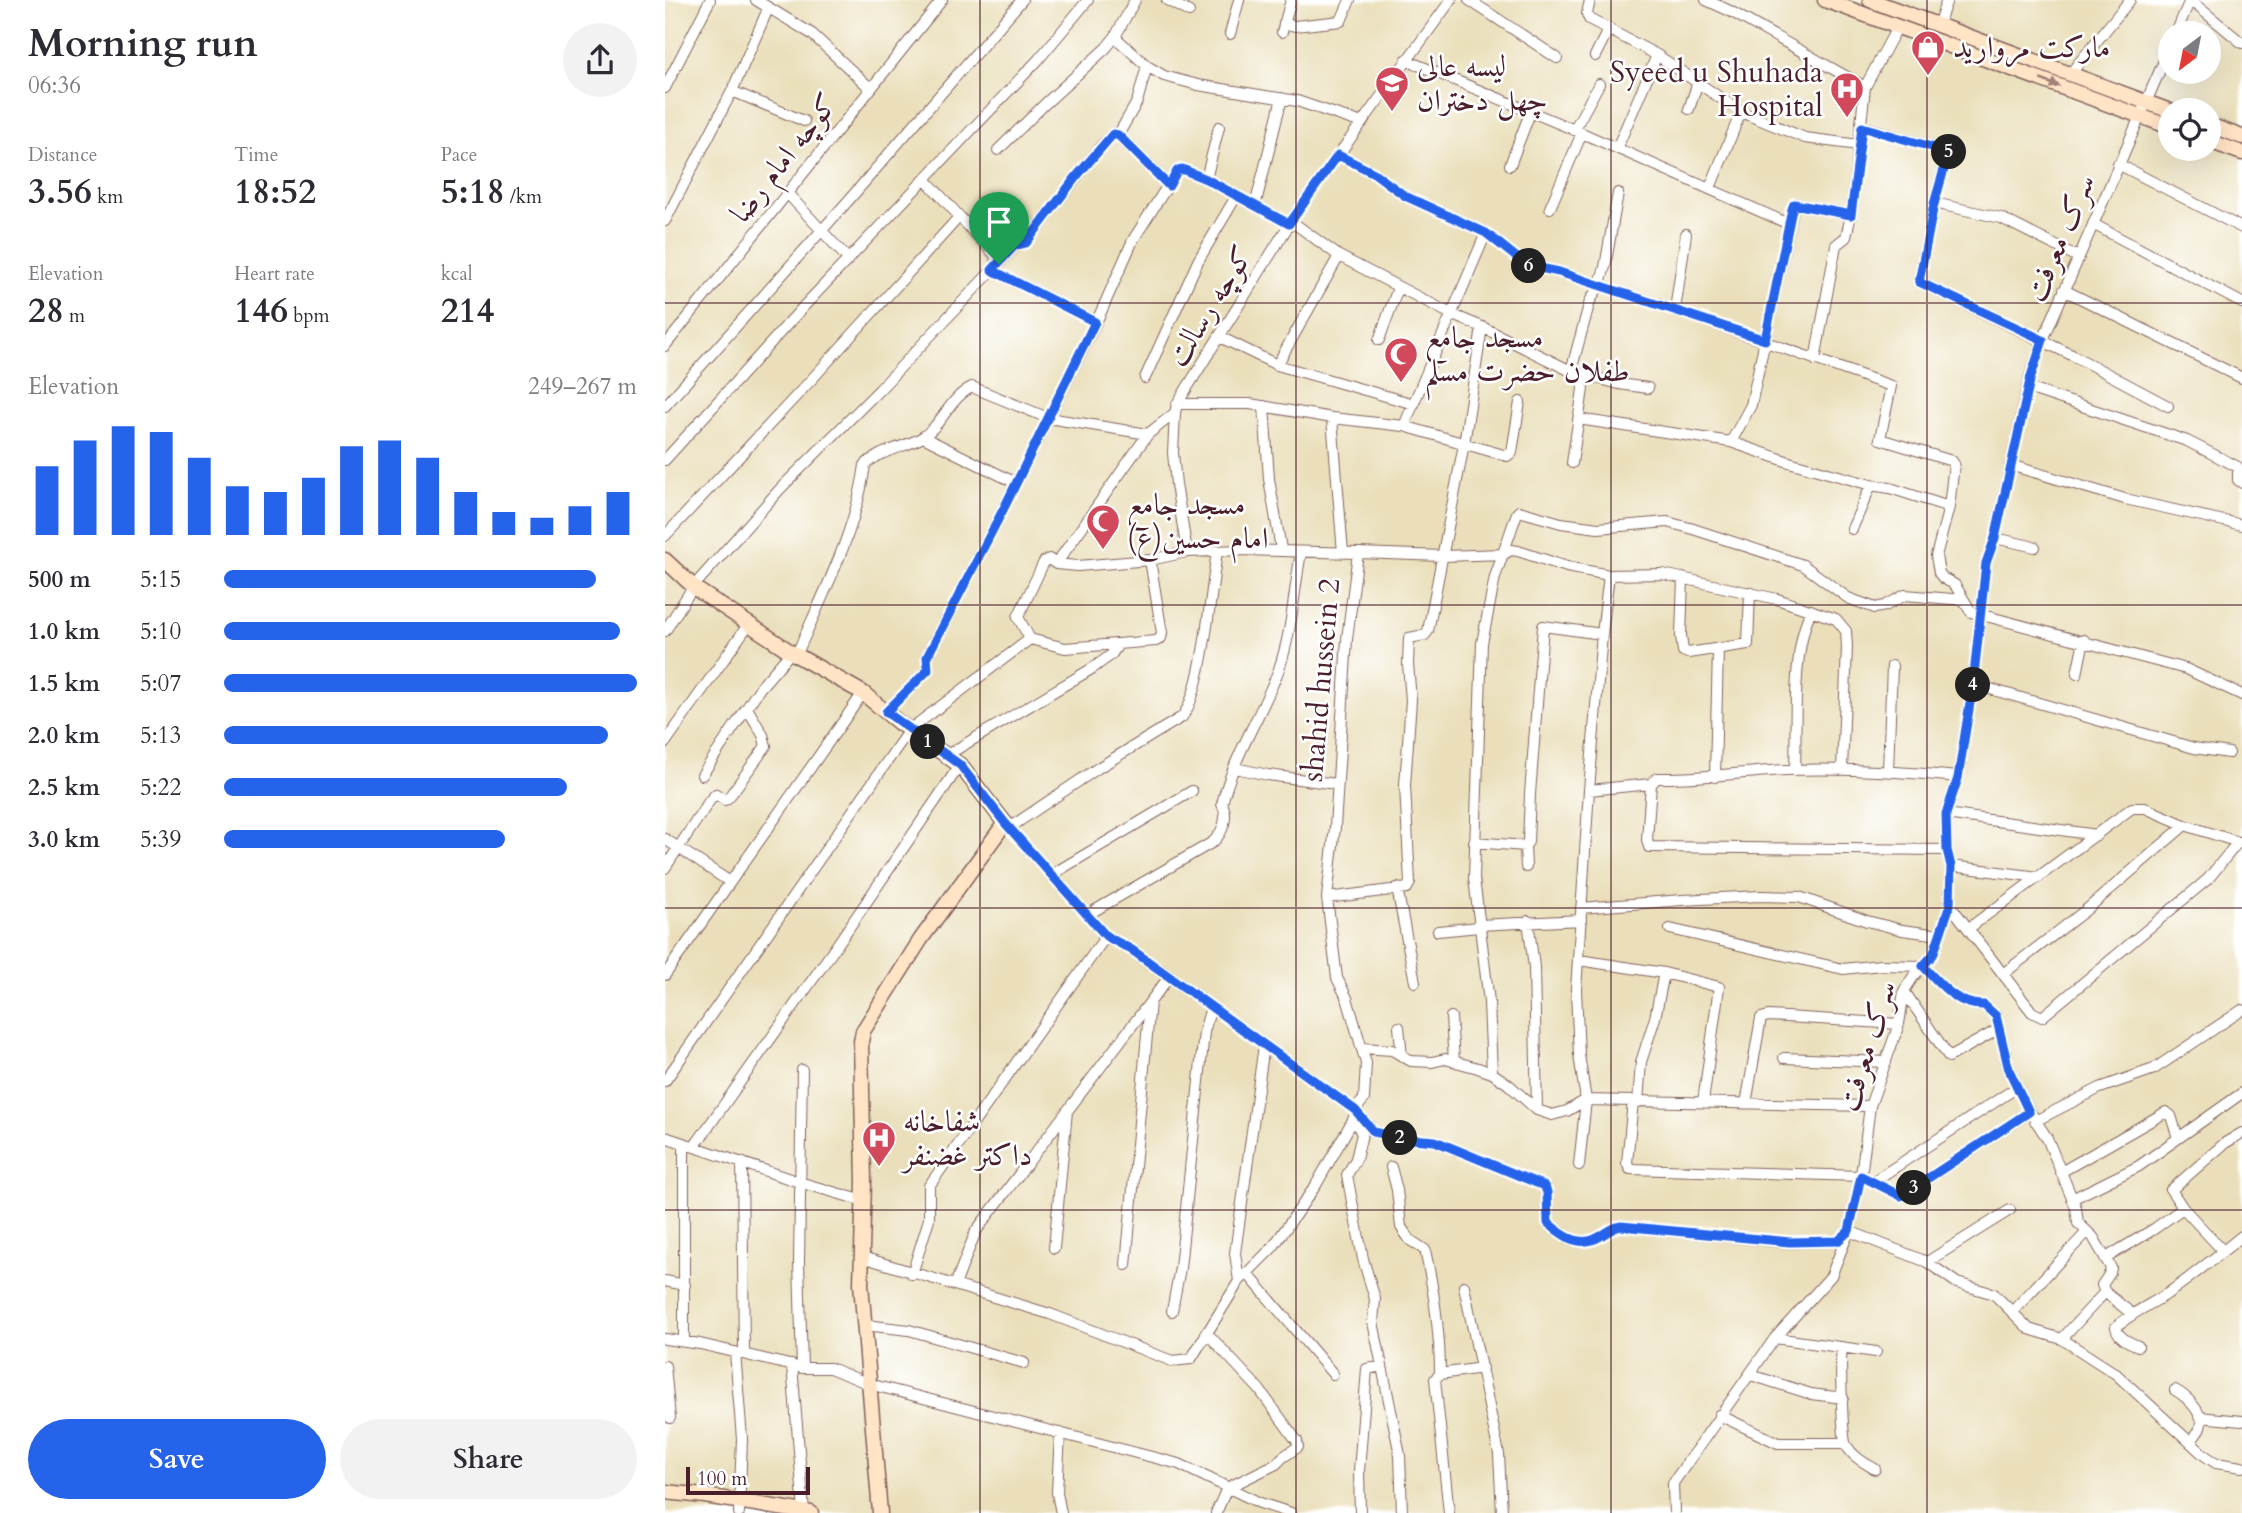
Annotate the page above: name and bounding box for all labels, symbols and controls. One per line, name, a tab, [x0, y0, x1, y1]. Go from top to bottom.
text: Morning run	[28, 18, 258, 70]
north arrow	[2158, 21, 2221, 84]
map controls	[2158, 21, 2221, 161]
button: share	[563, 23, 637, 97]
place label: مارکت مروارید	[1953, 27, 2111, 68]
shop icon: مارکت مروارید	[1909, 28, 1947, 77]
place label: لیسه عالی چهل دختران	[1417, 46, 1548, 121]
place label: Syeed u Shuhada Hospital	[1610, 52, 1823, 127]
school or university icon: لیسه عالی چهل دختران	[1373, 64, 1411, 113]
text: 06:36	[28, 70, 81, 101]
hospital icon: Syeed u Shuhada Hospital	[1828, 70, 1866, 119]
one-way arrow	[2040, 77, 2061, 88]
street label: کوچه امام رضا	[720, 85, 852, 234]
button: locate	[2158, 98, 2221, 161]
pin: 5	[1931, 134, 1967, 170]
text: 5	[1944, 138, 1953, 164]
text: Distance	[28, 142, 97, 168]
text: Time	[234, 142, 278, 168]
text: Pace	[441, 142, 477, 168]
text: 3.56	[28, 168, 92, 216]
text: 18:52	[234, 168, 316, 216]
text: 5:18	[441, 168, 505, 216]
street label: سرک معرفت	[2015, 168, 2105, 308]
text: km	[92, 184, 123, 210]
text: /km	[505, 184, 542, 210]
pin	[969, 192, 1029, 264]
icon: arrive	[980, 203, 1018, 241]
street label: کوچه رسالت	[1157, 238, 1263, 374]
pin: 6	[1511, 248, 1547, 284]
text: 6	[1524, 252, 1533, 278]
text: Elevation	[28, 261, 103, 287]
text: Heart rate	[234, 261, 315, 287]
text: kcal	[441, 261, 473, 287]
text: 28	[28, 287, 64, 335]
text: 146	[234, 287, 288, 335]
text: 214	[441, 287, 494, 335]
text: m	[64, 303, 85, 329]
text: bpm	[288, 303, 330, 329]
place label: مسجد جامع طفلان حضرت مسلم	[1425, 317, 1630, 401]
mosque icon: مسجد جامع طفلان حضرت مسلم	[1382, 335, 1420, 384]
text: Elevation	[28, 371, 119, 402]
text: 249–267 m	[528, 371, 637, 402]
place label: مسجد جامع امام حسین(ع)	[1127, 484, 1268, 564]
mosque icon: مسجد جامع امام حسین(ع)	[1084, 502, 1122, 551]
text: 500 m	[28, 564, 91, 595]
text: 5:15	[140, 564, 181, 595]
street label: shahid hussein 2	[1292, 577, 1350, 783]
text: 1.0 km	[28, 616, 100, 647]
text: 5:10	[140, 616, 181, 647]
text: 1.5 km	[28, 668, 100, 699]
text: 5:07	[140, 668, 181, 699]
pin: 4	[1955, 668, 1991, 702]
text: 4	[1968, 671, 1977, 697]
text: 2.0 km	[28, 720, 100, 751]
text: 5:13	[140, 720, 181, 751]
pin: 1	[911, 724, 945, 760]
text: 1	[923, 728, 932, 754]
text: 2.5 km	[28, 772, 100, 803]
text: 5:22	[140, 772, 181, 803]
text: 3.0 km	[28, 824, 100, 855]
text: 5:39	[140, 824, 181, 855]
street label: سرک معرفت	[1828, 975, 1906, 1117]
place label: شفاخانه داکتر غضنفر	[900, 1101, 1032, 1176]
hospital icon: شفاخانه داکتر غضنفر	[860, 1119, 898, 1168]
pin: 2	[1383, 1120, 1417, 1156]
text: 2	[1395, 1124, 1404, 1150]
pin: 3	[1897, 1170, 1931, 1206]
text: 3	[1909, 1174, 1918, 1200]
button: Save	[28, 1419, 326, 1499]
button: Share	[340, 1419, 637, 1499]
scale bar	[686, 1464, 810, 1496]
text: 100 m	[697, 1466, 747, 1492]

